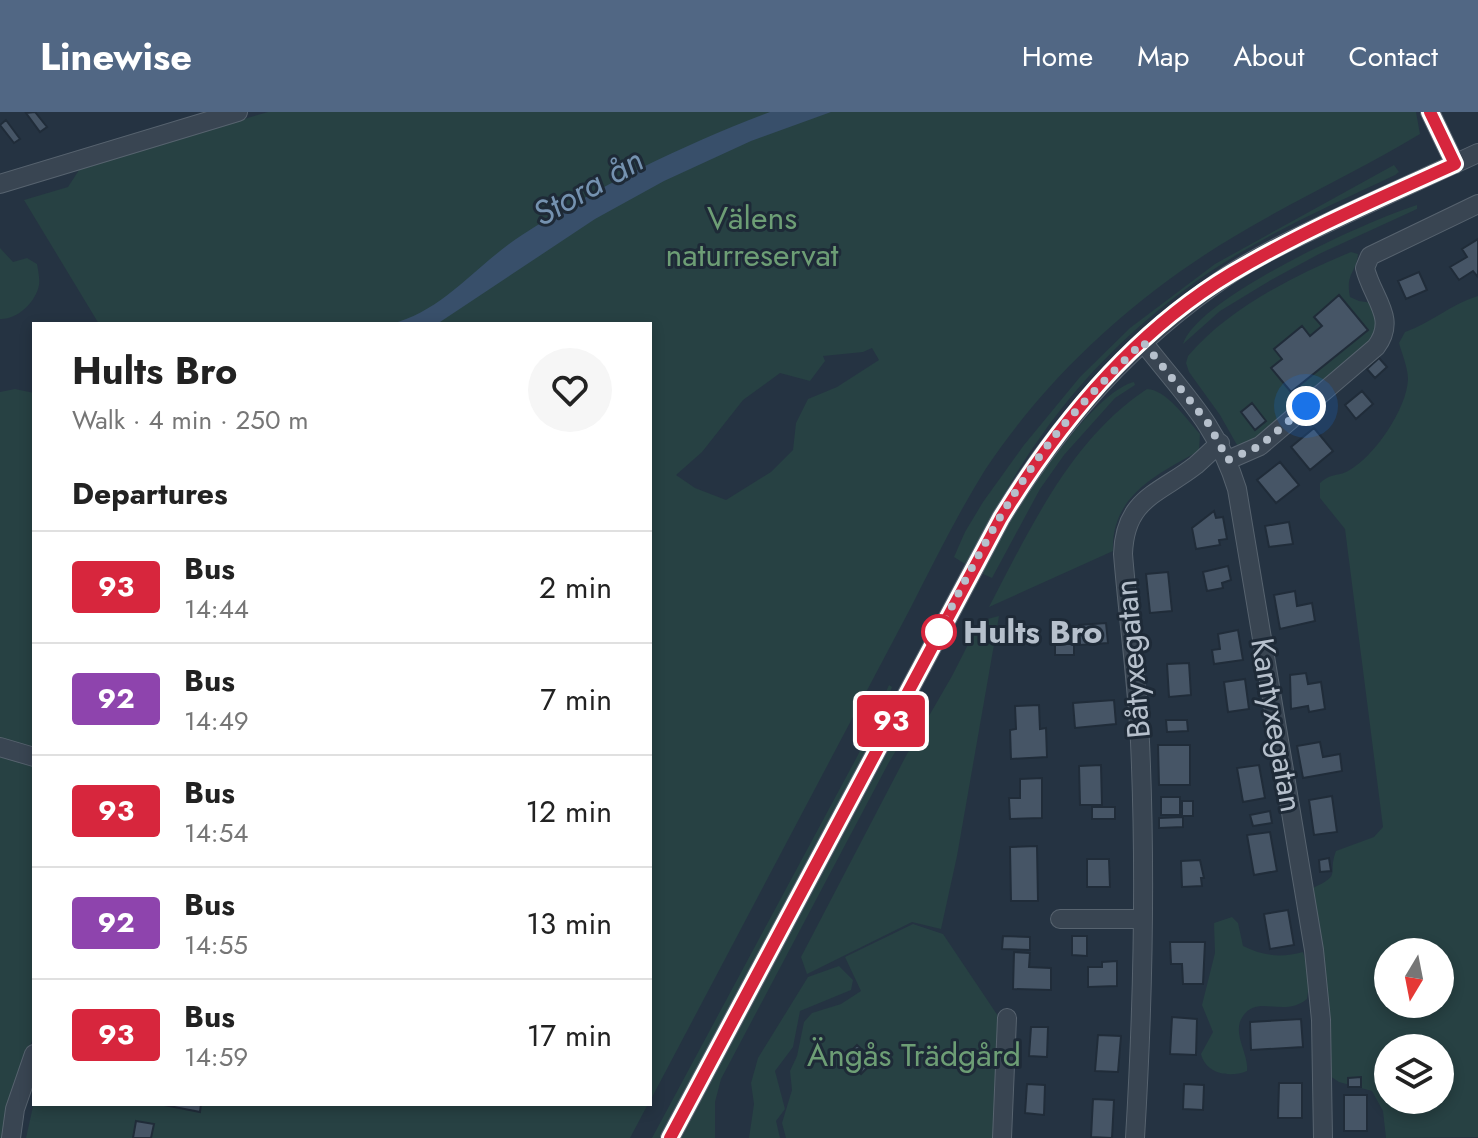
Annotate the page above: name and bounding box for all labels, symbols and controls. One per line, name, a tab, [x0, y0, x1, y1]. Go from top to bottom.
text: Linewise	[40, 29, 192, 84]
text: Home	[1022, 36, 1093, 77]
text: Map	[1137, 36, 1189, 77]
text: About	[1233, 36, 1305, 77]
text: Contact	[1349, 36, 1438, 77]
water label: Stora ån	[524, 136, 652, 238]
park label: Välens naturreservat	[665, 195, 839, 278]
text: Hults Bro	[72, 343, 238, 398]
button: heart	[528, 348, 612, 432]
your location	[1286, 386, 1326, 426]
text: Walk · 4 min · 250 m	[72, 401, 309, 439]
text: Departures	[72, 472, 228, 515]
text: Bus	[184, 547, 235, 590]
text: 93	[98, 566, 134, 607]
text: 2 min	[539, 566, 612, 609]
street label: Båtyxegatan	[1102, 578, 1162, 740]
text: 14:44	[184, 590, 249, 628]
place label: Hults Bro	[963, 609, 1102, 655]
marker: Hults Bro	[922, 615, 956, 649]
street label: Kantyxegatan	[1239, 634, 1315, 816]
text: Bus	[184, 659, 235, 702]
text: 92	[97, 678, 135, 719]
text: 7 min	[540, 678, 612, 721]
line badge: 93	[855, 695, 927, 747]
text: 93	[873, 700, 909, 741]
text: 14:49	[184, 702, 249, 740]
text: Bus	[184, 771, 235, 814]
text: 93	[98, 790, 134, 831]
text: 12 min	[525, 790, 612, 833]
text: 14:54	[184, 814, 248, 852]
text: Bus	[184, 883, 235, 926]
text: 92	[97, 902, 135, 943]
text: 13 min	[526, 902, 612, 945]
text: 14:55	[184, 926, 248, 964]
north arrow	[1374, 938, 1454, 1018]
map controls	[1374, 938, 1454, 1114]
text: Bus	[184, 995, 235, 1038]
text: 93	[98, 1014, 134, 1055]
text: 17 min	[527, 1014, 612, 1057]
park label: Ängås Trädgård	[807, 1032, 1021, 1078]
button: layers	[1374, 1034, 1454, 1114]
text: 14:59	[184, 1038, 248, 1076]

